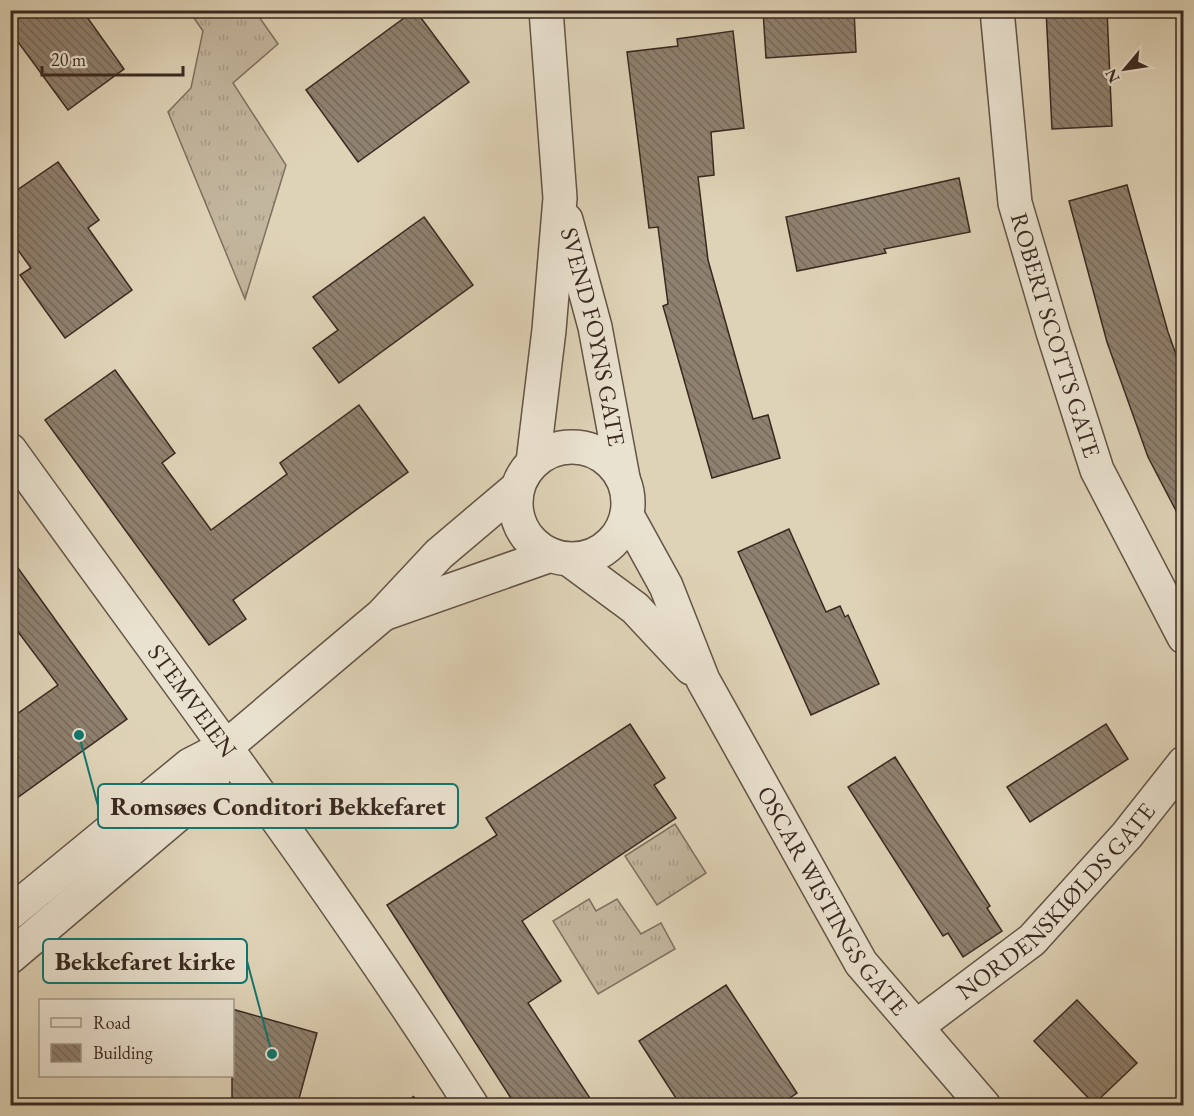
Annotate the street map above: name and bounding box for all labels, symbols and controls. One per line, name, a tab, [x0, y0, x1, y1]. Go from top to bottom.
scale bar	[42, 39, 183, 77]
north arrow	[1095, 39, 1155, 99]
text: 20 m	[51, 48, 86, 71]
text: N	[1100, 65, 1125, 87]
street label: ROBERT SCOTTS GATE	[1004, 209, 1108, 461]
street label: SVEND FOYNS GATE	[554, 224, 633, 448]
street label: STEMVEIEN	[141, 638, 244, 763]
street label: OSCAR WISTINGS GATE	[750, 780, 915, 1022]
callout: Romsøes Conditori Bekkefaret	[98, 784, 458, 828]
text: Romsøes Conditori Bekkefaret	[110, 789, 446, 823]
street label: NORDENSKIØLDS GATE	[950, 796, 1162, 1006]
callout: Bekkefaret kirke	[43, 939, 247, 983]
text: Bekkefaret kirke	[55, 944, 235, 978]
legend	[39, 999, 234, 1077]
text: Road	[93, 1011, 132, 1034]
text: Building	[93, 1041, 153, 1064]

